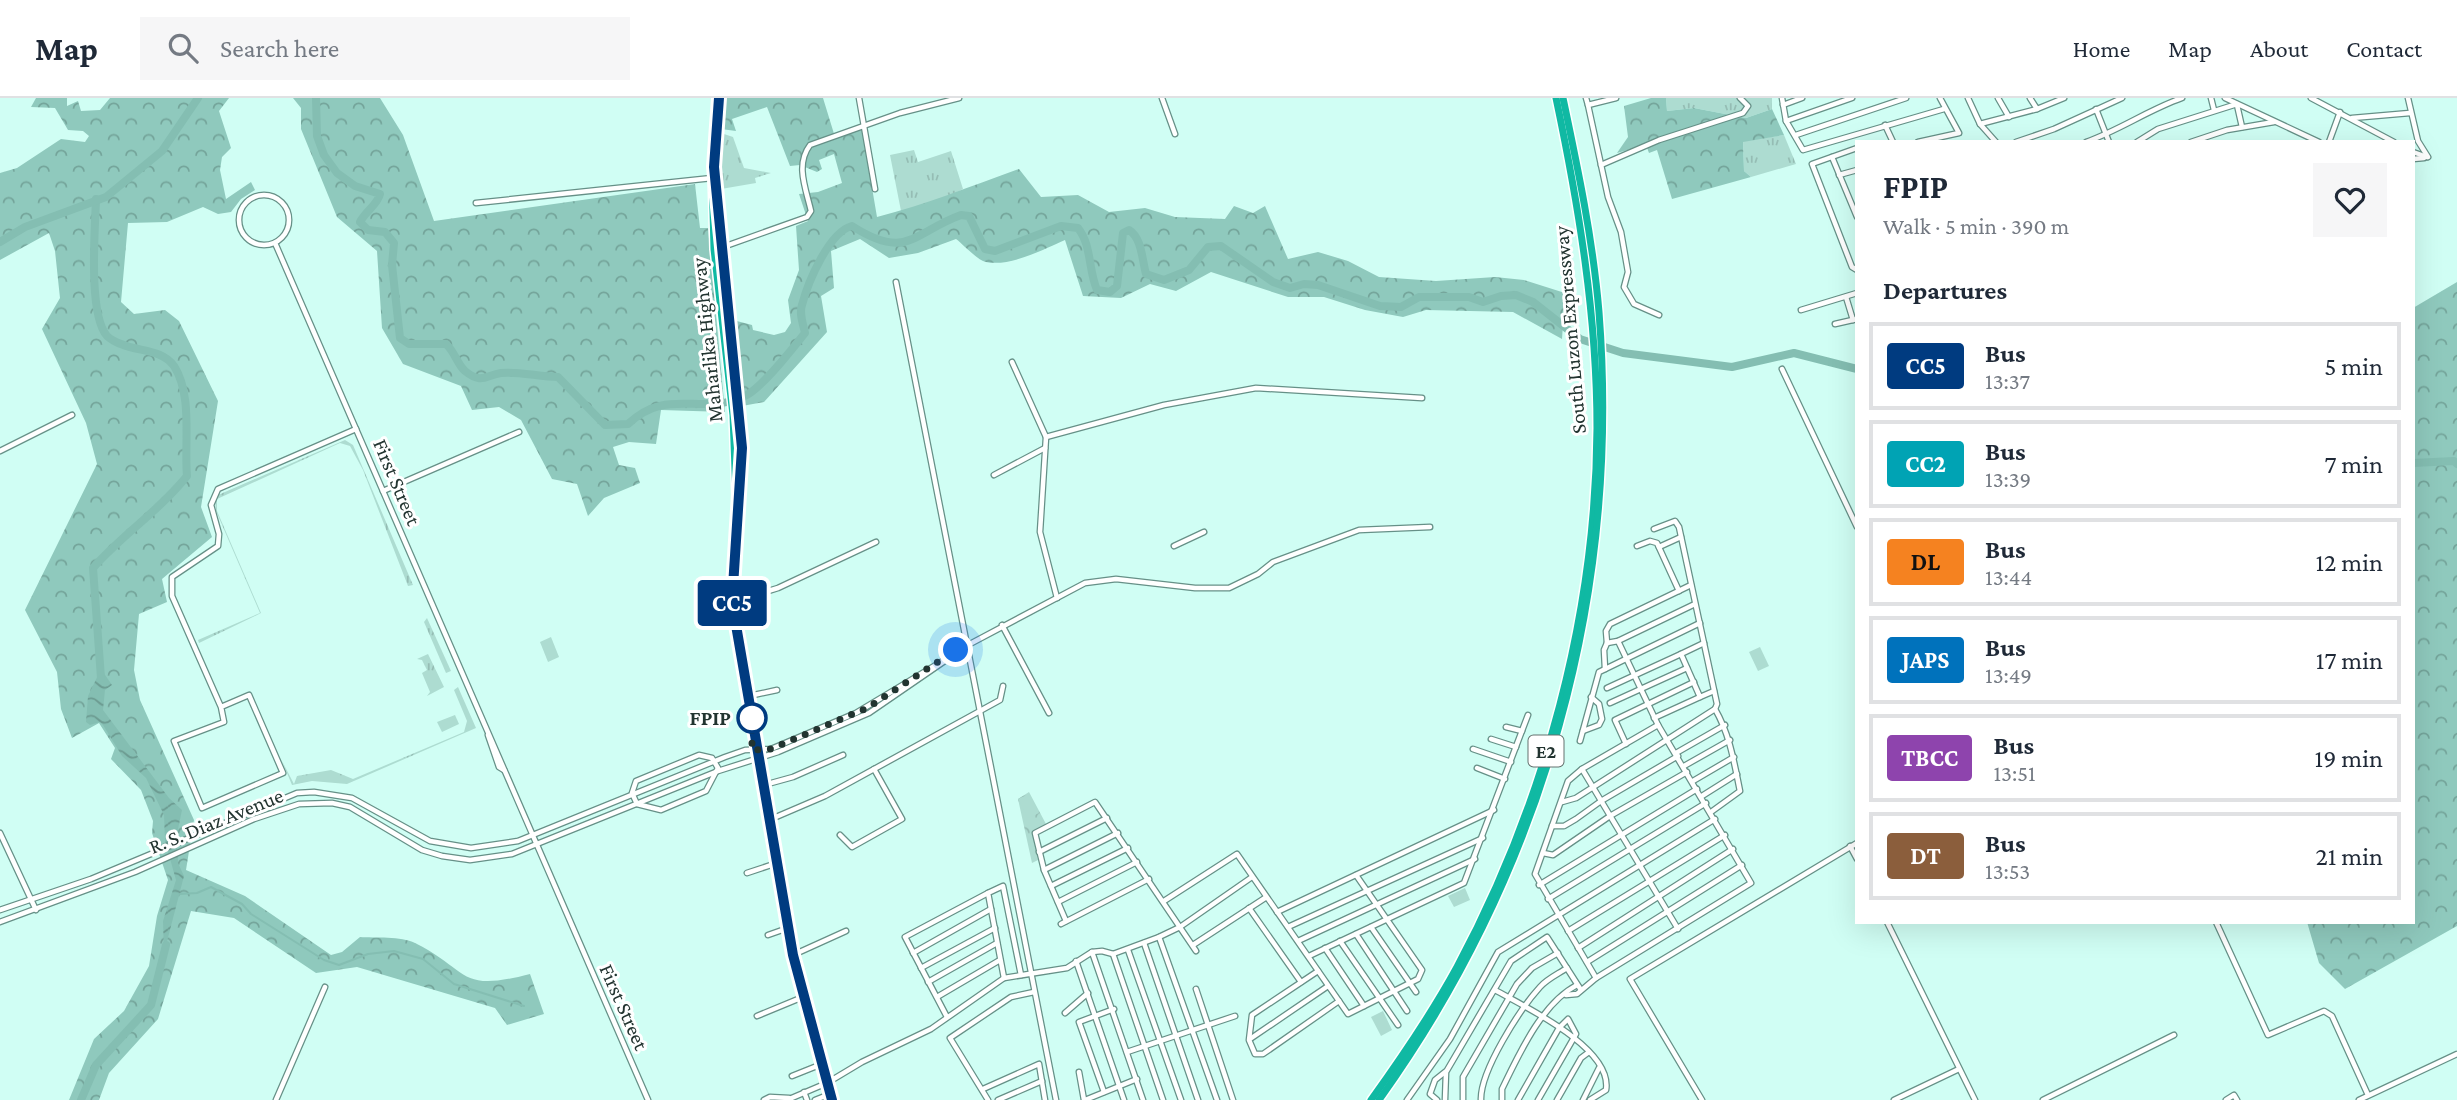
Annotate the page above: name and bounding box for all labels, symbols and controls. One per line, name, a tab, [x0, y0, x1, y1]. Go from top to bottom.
search box	[140, 17, 630, 80]
icon: search	[164, 29, 202, 67]
text: Map	[35, 30, 98, 67]
text: Search here	[220, 34, 339, 63]
text: Home	[2073, 35, 2130, 62]
text: Map	[2168, 35, 2212, 62]
text: About	[2250, 35, 2308, 62]
text: Contact	[2346, 35, 2422, 62]
button: heart	[2313, 163, 2387, 237]
text: FPIP	[1883, 168, 1948, 205]
text: Walk · 5 min · 390 m	[1883, 213, 2069, 239]
street label: South Luzon Expressway	[1549, 225, 1591, 435]
street label: Maharlika Highway	[686, 256, 728, 423]
text: Departures	[1883, 276, 2007, 305]
text: Bus	[1985, 339, 2026, 368]
text: CC5	[1905, 352, 1946, 379]
text: 5 min	[2324, 352, 2383, 381]
text: 13:37	[1985, 368, 2030, 394]
street label: First Street	[368, 435, 426, 530]
text: Bus	[1985, 437, 2026, 466]
text: CC2	[1905, 450, 1946, 477]
text: 7 min	[2324, 450, 2383, 479]
text: 13:39	[1985, 466, 2031, 492]
text: Bus	[1985, 535, 2026, 564]
text: DL	[1911, 548, 1940, 575]
text: 12 min	[2315, 548, 2383, 577]
text: 13:44	[1985, 564, 2032, 590]
line badge: CC5	[692, 580, 772, 626]
text: CC5	[712, 589, 752, 616]
your location	[938, 632, 973, 667]
text: Bus	[1985, 633, 2026, 662]
text: JAPS	[1902, 646, 1949, 673]
text: 17 min	[2316, 646, 2383, 675]
text: 13:49	[1985, 662, 2032, 688]
marker: FPIP	[737, 703, 767, 733]
place label: FPIP	[690, 706, 731, 730]
text: Bus	[1993, 731, 2034, 760]
road number: E2	[1528, 736, 1564, 766]
text: TBCC	[1901, 744, 1958, 771]
text: 19 min	[2315, 744, 2383, 773]
text: 13:51	[1993, 760, 2036, 786]
street label: R. S. Diaz Avenue	[145, 783, 287, 859]
text: Bus	[1985, 829, 2026, 858]
text: DT	[1910, 842, 1941, 869]
text: 21 min	[2315, 842, 2383, 871]
text: 13:53	[1985, 858, 2030, 884]
street label: First Street	[594, 960, 654, 1055]

